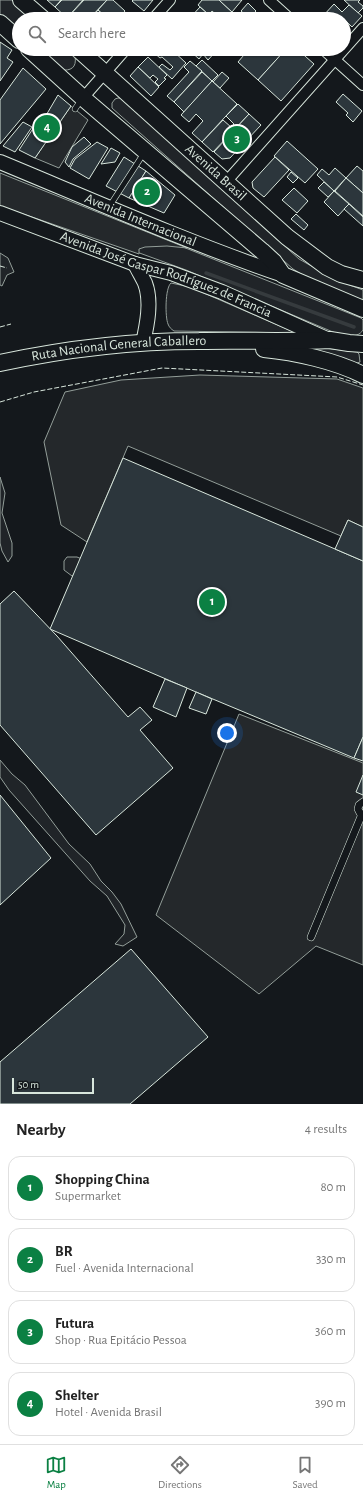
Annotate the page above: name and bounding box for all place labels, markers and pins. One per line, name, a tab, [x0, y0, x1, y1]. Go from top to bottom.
pin: 4	[34, 113, 60, 143]
pin: 3	[224, 124, 250, 154]
pin: 2	[134, 177, 160, 207]
pin: 1	[199, 587, 225, 617]

